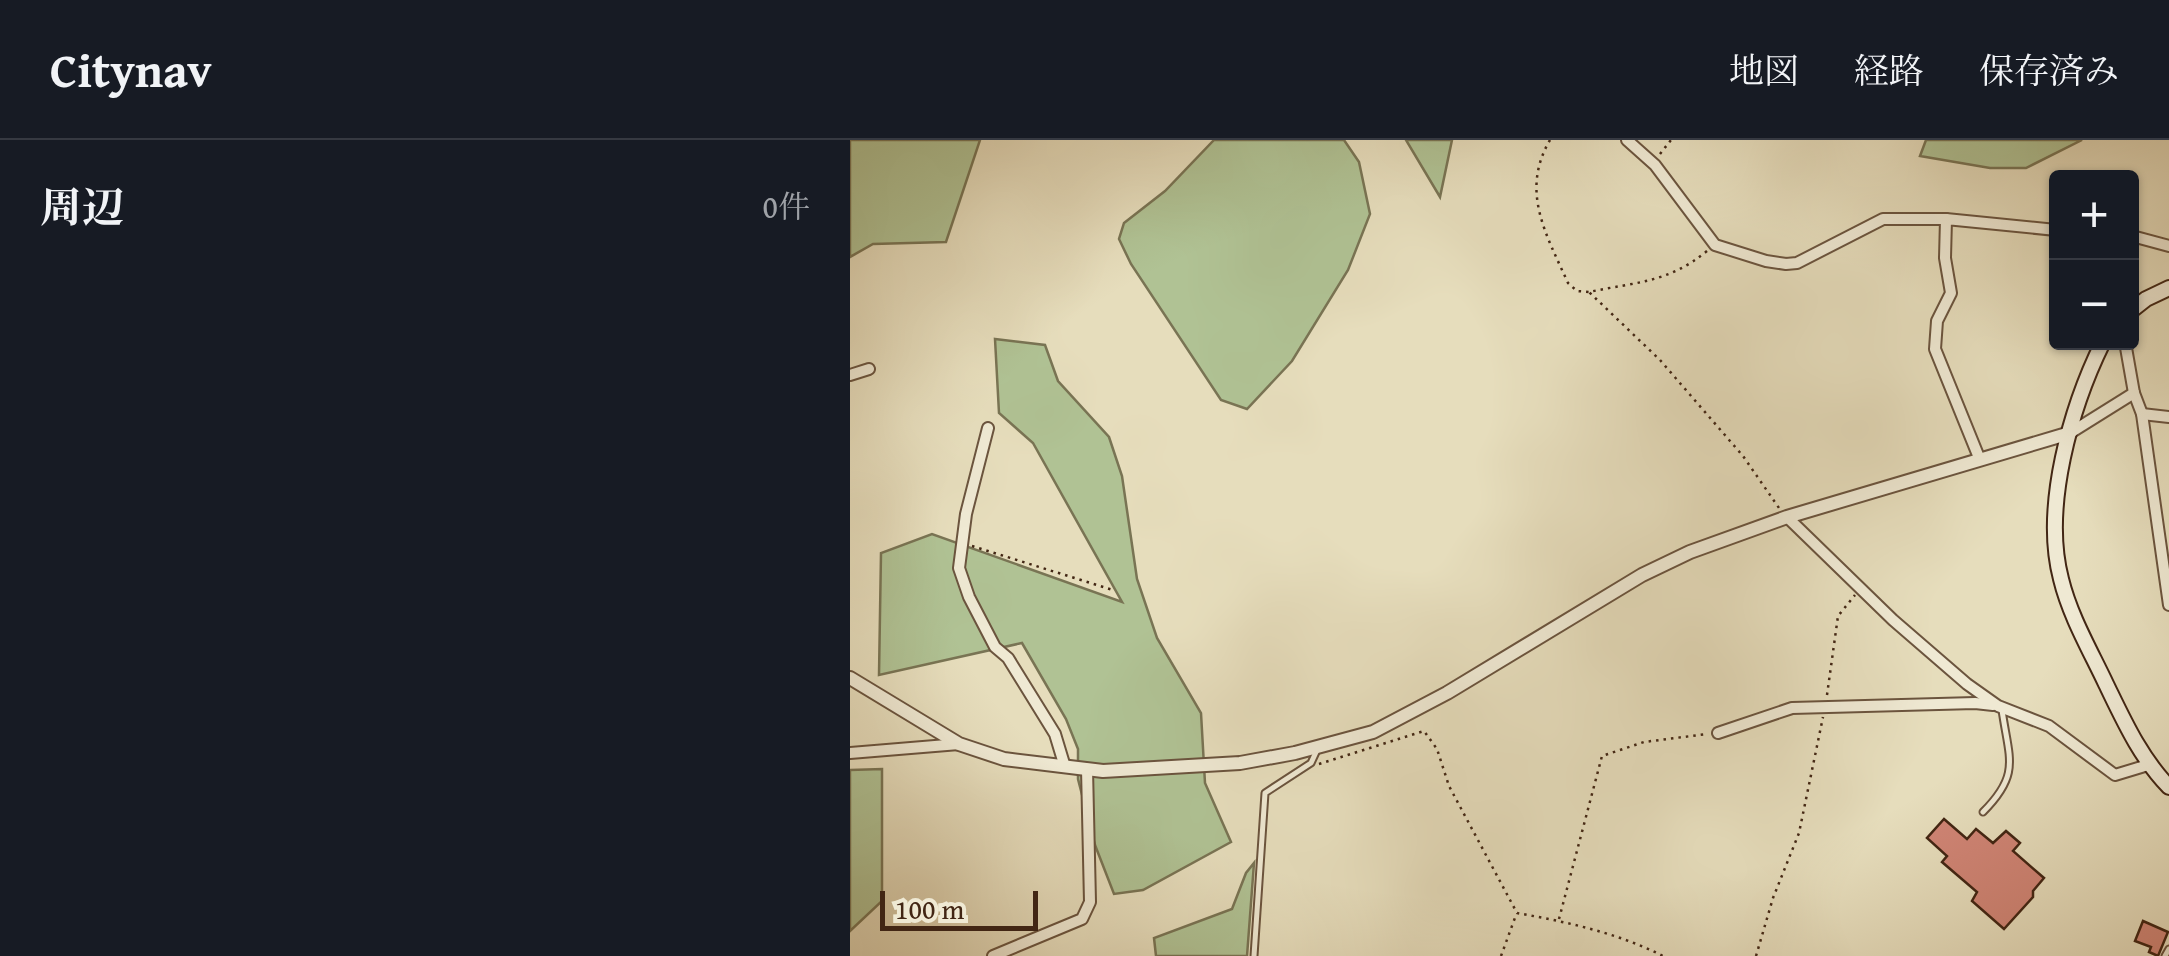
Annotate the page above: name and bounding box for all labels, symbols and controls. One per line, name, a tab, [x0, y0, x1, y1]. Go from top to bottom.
text: Citynav	[50, 34, 212, 105]
text: 地図	[1729, 45, 1799, 96]
text: 経路	[1854, 45, 1924, 96]
text: 保存済み	[1979, 45, 2119, 96]
map controls	[2049, 170, 2139, 350]
button: +	[2049, 170, 2139, 260]
text: 周辺	[40, 176, 124, 237]
text: 0件	[763, 183, 810, 230]
button: −	[2049, 260, 2139, 350]
scale bar	[880, 886, 1038, 930]
text: 100 m	[895, 888, 964, 929]

